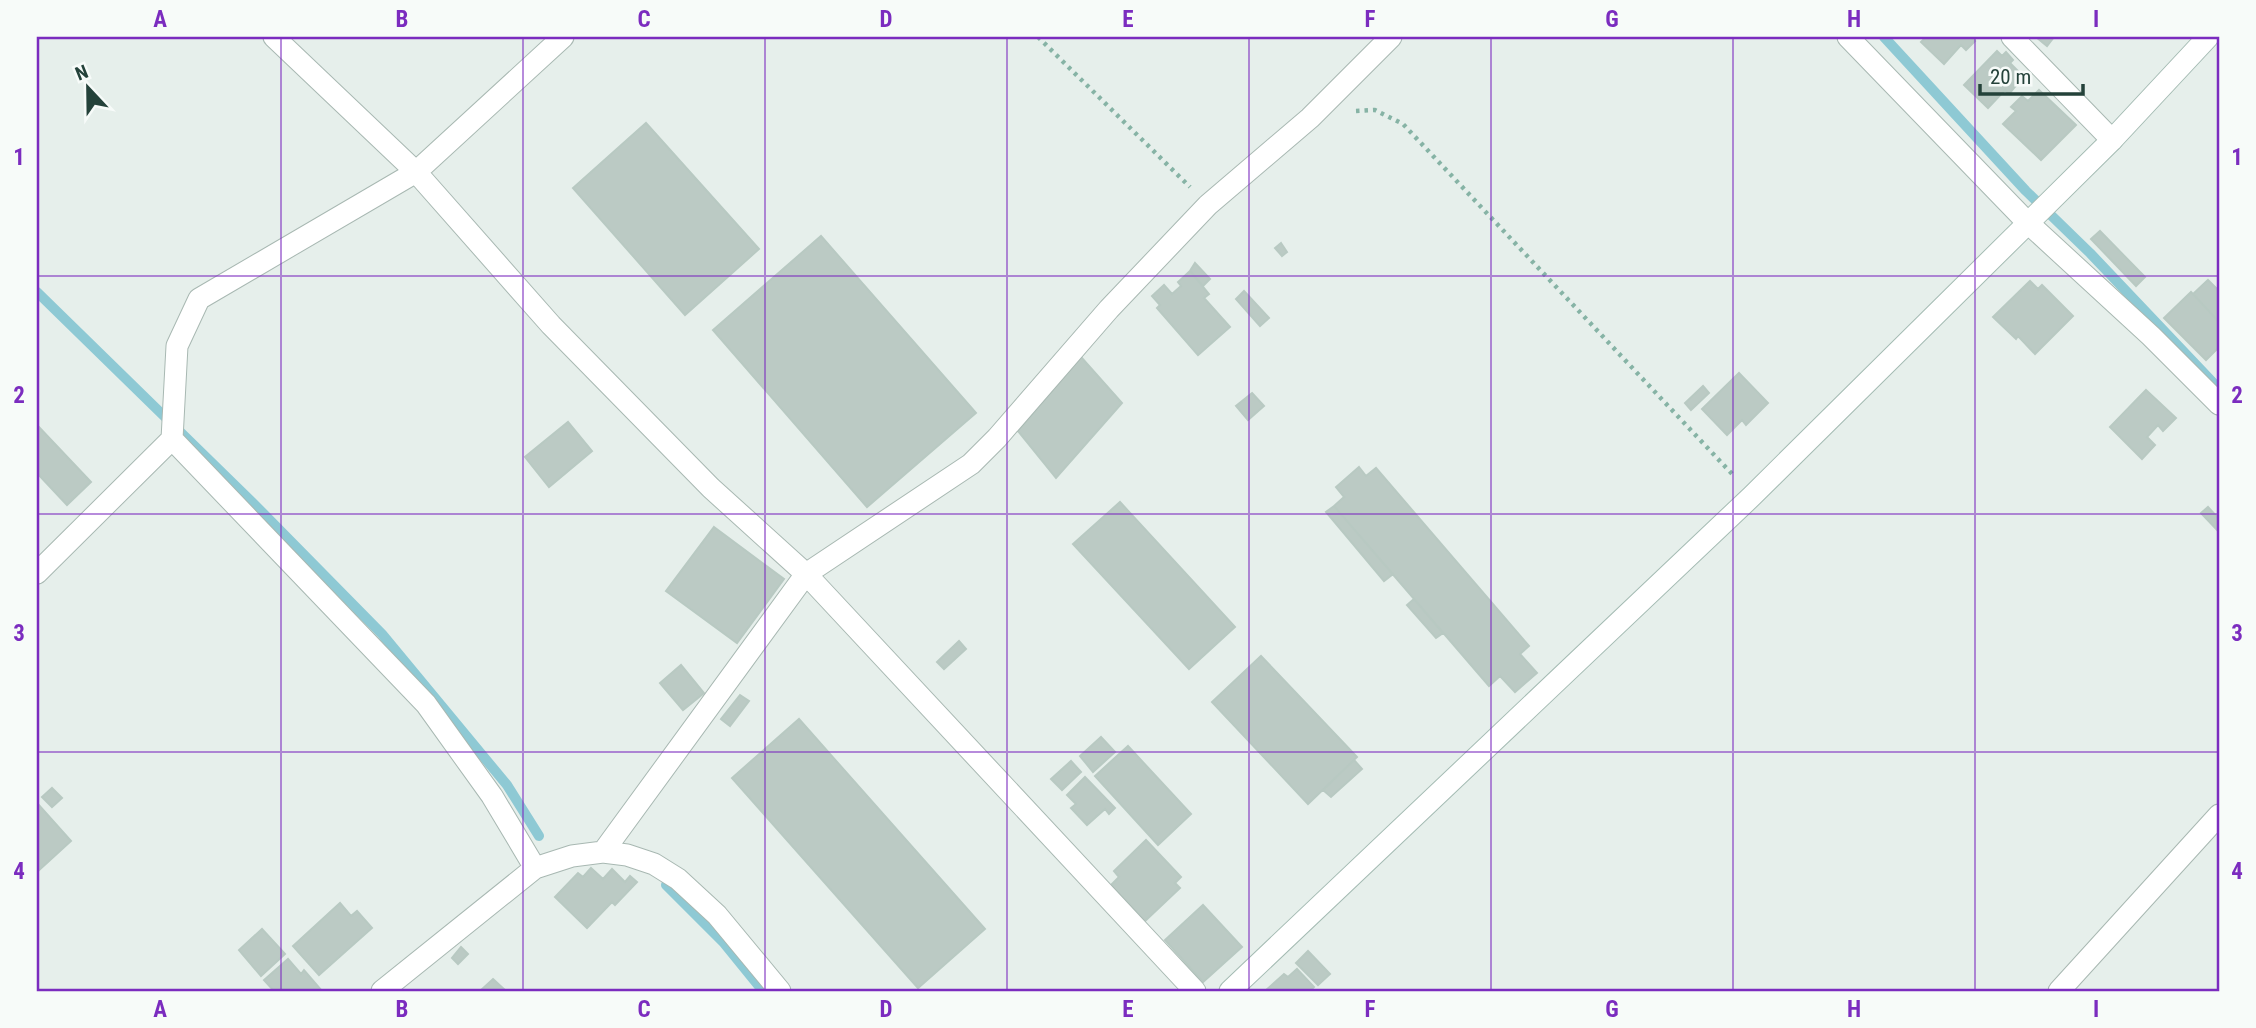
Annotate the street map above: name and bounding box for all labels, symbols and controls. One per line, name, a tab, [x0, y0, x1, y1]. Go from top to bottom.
text: A	[153, 6, 167, 33]
text: B	[396, 6, 408, 33]
text: C	[637, 6, 651, 33]
text: D	[880, 6, 893, 33]
text: E	[1122, 6, 1134, 33]
text: F	[1365, 6, 1376, 33]
text: G	[1605, 6, 1619, 33]
text: H	[1847, 6, 1861, 33]
text: I	[2093, 6, 2099, 33]
north arrow	[52, 52, 122, 122]
scale bar	[1980, 52, 2083, 96]
text: N	[72, 60, 92, 86]
text: 20 m	[1990, 65, 2031, 89]
text: 1	[13, 144, 25, 171]
text: 1	[2231, 144, 2243, 171]
text: 2	[13, 382, 25, 409]
text: 2	[2231, 382, 2243, 409]
text: 3	[13, 620, 25, 647]
text: 3	[2231, 620, 2243, 647]
text: 4	[13, 858, 25, 885]
text: 4	[2231, 858, 2243, 885]
text: A	[153, 996, 167, 1023]
text: B	[396, 996, 408, 1023]
text: C	[637, 996, 651, 1023]
text: D	[880, 996, 893, 1023]
text: E	[1122, 996, 1134, 1023]
text: F	[1365, 996, 1376, 1023]
text: G	[1605, 996, 1619, 1023]
text: H	[1847, 996, 1861, 1023]
text: I	[2093, 996, 2099, 1023]

